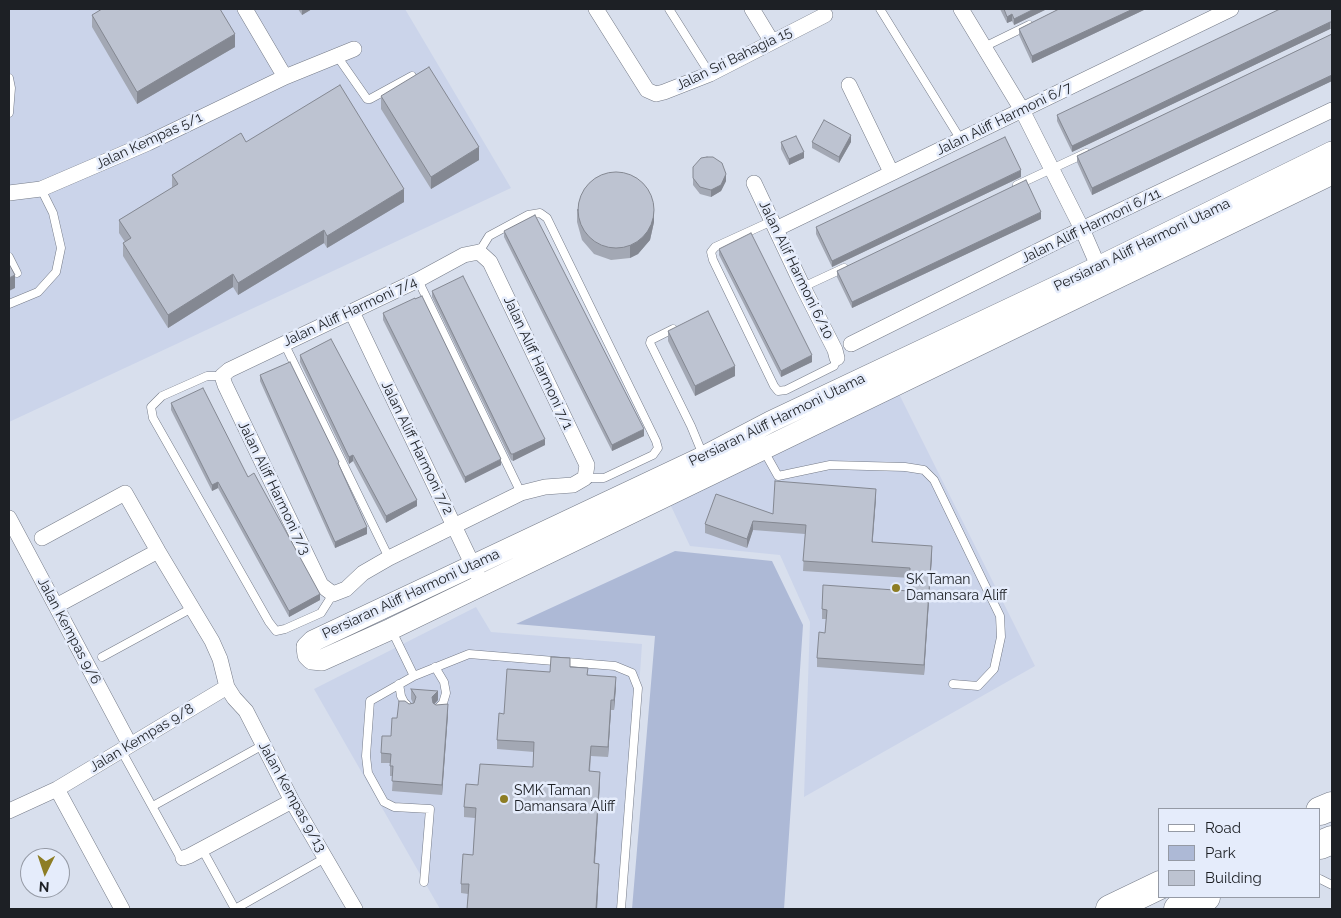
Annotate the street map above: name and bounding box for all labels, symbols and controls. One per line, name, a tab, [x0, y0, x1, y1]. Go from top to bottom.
street label: Jalan Sri Bahagia 15	[673, 24, 795, 94]
street label: Jalan Aliff Harmoni 6/7	[934, 79, 1074, 159]
street label: Jalan Kempas 5/1	[93, 109, 205, 173]
street label: Jalan Aliff Harmoni 6/11	[1019, 185, 1163, 267]
street label: Persiaran Aliff Harmoni Utama	[1051, 195, 1233, 295]
street label: Jalan Alif Harmoni 6/10	[755, 198, 837, 342]
street label: Jalan Aliff Harmoni 7/4	[280, 274, 420, 350]
street label: Jalan Aliff Harmoni 7/1	[500, 294, 576, 432]
street label: Persiaran Aliff Harmoni Utama	[686, 370, 868, 470]
street label: Jalan Aliff Harmoni 7/2	[377, 379, 457, 517]
street label: Jalan Aliff Harmoni 7/3	[234, 418, 314, 558]
street label: Persiaran Aliff Harmoni Utama	[320, 545, 502, 643]
place label: SK Taman Damansara Aliff	[906, 572, 1007, 604]
street label: Jalan Kempas 9/6	[34, 575, 104, 687]
marker: SK Taman Damansara Aliff	[890, 582, 902, 594]
street label: Jalan Kempas 9/8	[87, 700, 197, 776]
street label: Jalan Kempas 9/13	[255, 739, 329, 855]
place label: SMK Taman Damansara Aliff	[514, 783, 615, 816]
marker: SMK Taman Damansara Aliff	[498, 793, 510, 805]
legend	[1158, 808, 1321, 898]
text: Road	[1205, 819, 1241, 837]
text: Park	[1205, 844, 1236, 862]
north arrow	[20, 848, 70, 898]
text: Building	[1205, 869, 1262, 887]
text: N	[38, 879, 50, 895]

